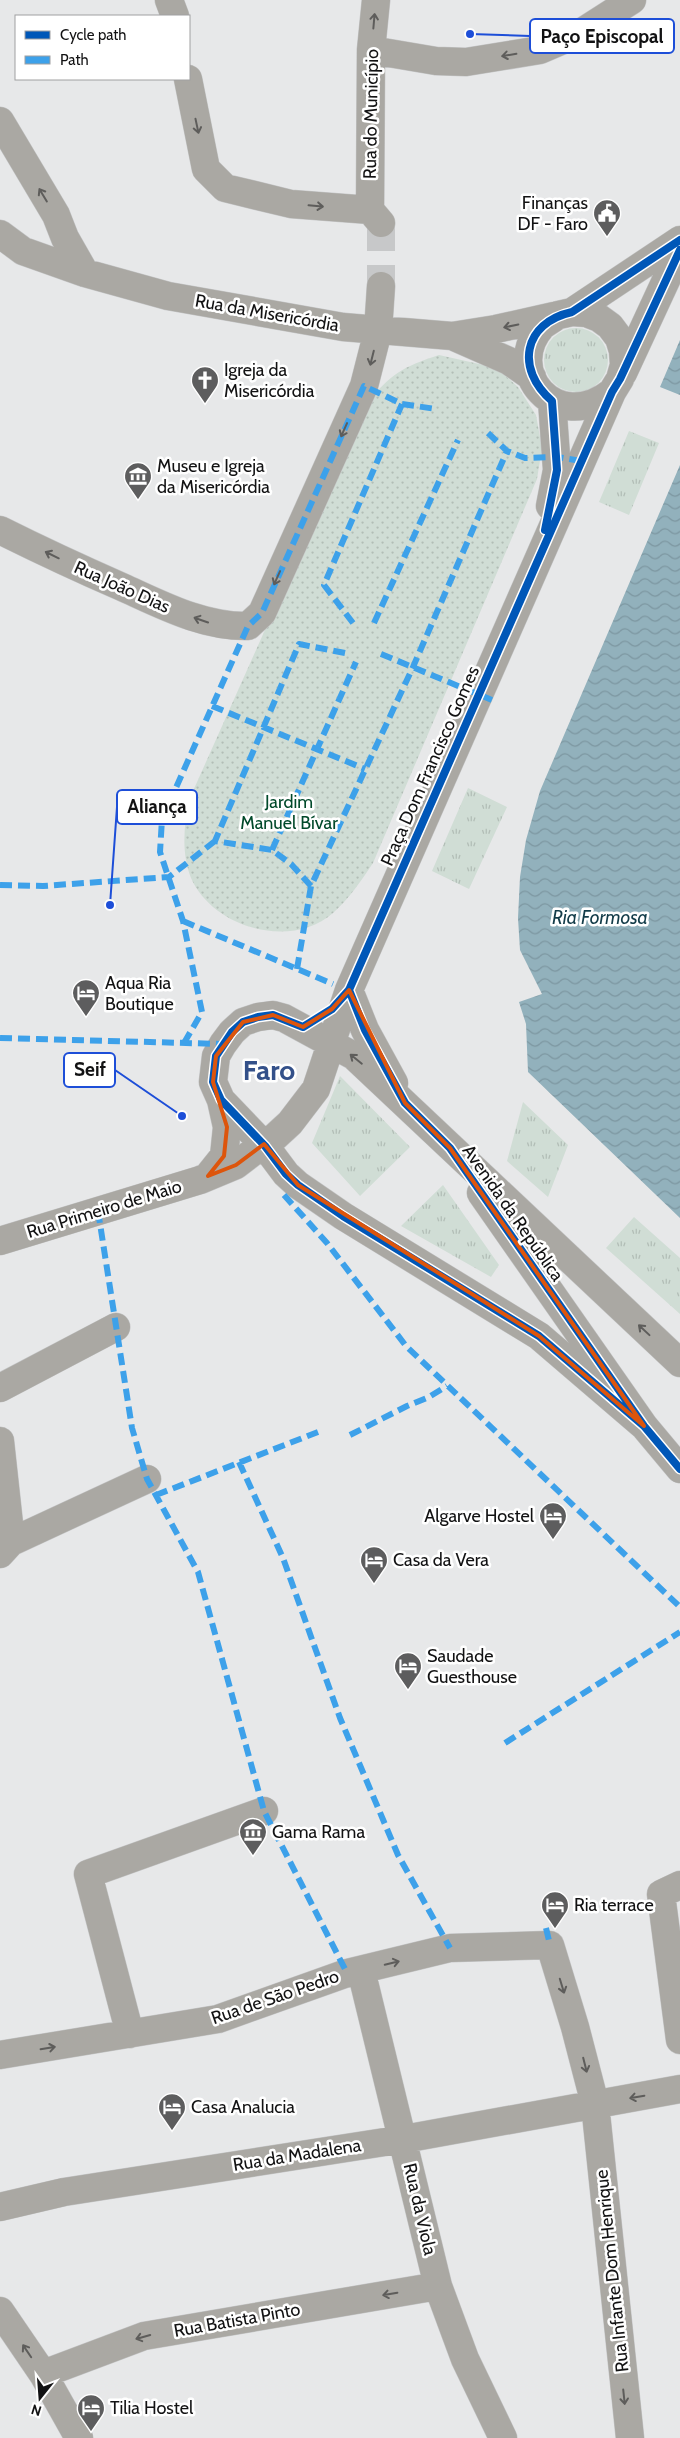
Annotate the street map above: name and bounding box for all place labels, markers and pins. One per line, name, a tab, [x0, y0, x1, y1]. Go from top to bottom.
callout: Paço Episcopal	[530, 19, 674, 53]
place label: Finanças DF - Faro	[517, 192, 588, 235]
public building icon: Finanças DF - Faro	[592, 198, 622, 237]
place label: Igreja da Misericórdia	[224, 359, 315, 402]
church icon: Igreja da Misericórdia	[190, 365, 220, 404]
place label: Museu e Igreja da Misericórdia	[157, 455, 270, 498]
museum icon: Museu e Igreja da Misericórdia	[123, 461, 153, 500]
callout: Aliança	[117, 790, 197, 824]
place label: Aqua Ria Boutique	[105, 972, 174, 1015]
hotel icon: Aqua Ria Boutique	[71, 978, 101, 1017]
callout: Seif	[64, 1053, 115, 1087]
hotel icon: Algarve Hostel	[538, 1501, 568, 1540]
place label: Algarve Hostel	[424, 1505, 535, 1527]
hotel icon: Casa da Vera	[359, 1545, 389, 1584]
place label: Casa da Vera	[393, 1549, 489, 1571]
place label: Saudade Guesthouse	[427, 1645, 517, 1688]
hotel icon: Saudade Guesthouse	[393, 1651, 423, 1690]
museum icon: Gama Rama	[238, 1817, 268, 1856]
place label: Gama Rama	[272, 1821, 365, 1843]
hotel icon: Ria terrace	[540, 1890, 570, 1929]
place label: Ria terrace	[574, 1894, 654, 1916]
hotel icon: Casa Analucia	[157, 2092, 187, 2131]
place label: Casa Analucia	[191, 2096, 295, 2118]
hotel icon: Tilia Hostel	[76, 2393, 106, 2432]
place label: Tilia Hostel	[110, 2397, 194, 2419]

